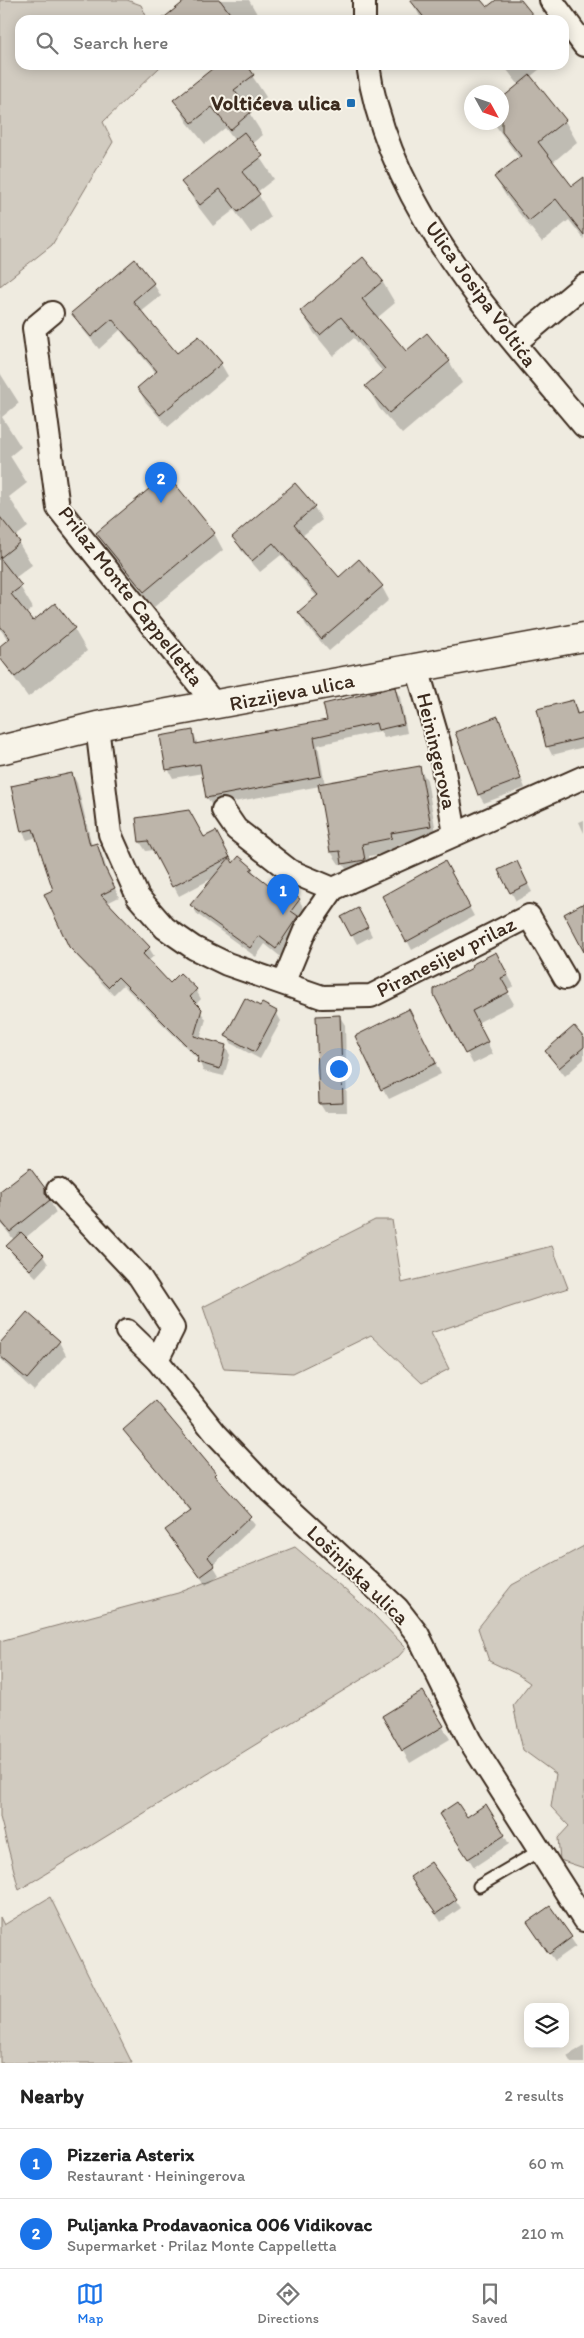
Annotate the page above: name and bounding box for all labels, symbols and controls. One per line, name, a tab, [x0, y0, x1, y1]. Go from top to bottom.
search box	[15, 15, 569, 70]
icon: search	[33, 29, 61, 57]
text: Search here	[73, 31, 168, 54]
north arrow	[464, 85, 509, 130]
place label: Voltićeva ulica	[211, 90, 342, 115]
marker: Voltićeva ulica	[345, 97, 357, 109]
street label: Ulica Josipa Voltića	[420, 216, 543, 372]
pin: 2	[145, 462, 177, 503]
street label: Prilaz Monte Cappelletta	[53, 501, 209, 691]
street label: Rizzijeva ulica	[227, 667, 357, 716]
street label: Heiningerova	[412, 690, 463, 812]
pin: 1	[267, 874, 299, 915]
street label: Piranesijev prilaz	[372, 911, 520, 1002]
your location	[326, 1056, 352, 1082]
street label: Lošinjska ulica	[302, 1520, 415, 1630]
map controls	[524, 2003, 569, 2048]
button: layers	[524, 2003, 569, 2048]
text: Nearby	[20, 2083, 84, 2108]
text: 2 results	[504, 2086, 564, 2105]
text: Pizzeria Asterix	[67, 2143, 194, 2166]
text: 1	[32, 2154, 40, 2173]
text: 60 m	[529, 2154, 564, 2173]
text: Restaurant · Heiningerova	[67, 2166, 245, 2185]
text: Puljanka Prodavaonica 006 Vidikovac	[67, 2213, 372, 2236]
text: 2	[32, 2224, 40, 2243]
text: 210 m	[521, 2224, 564, 2243]
text: Supermarket · Prilaz Monte Cappelletta	[67, 2236, 337, 2255]
tab: Map	[76, 2280, 104, 2327]
tab: Directions	[257, 2280, 319, 2327]
tab: Saved	[472, 2280, 508, 2327]

